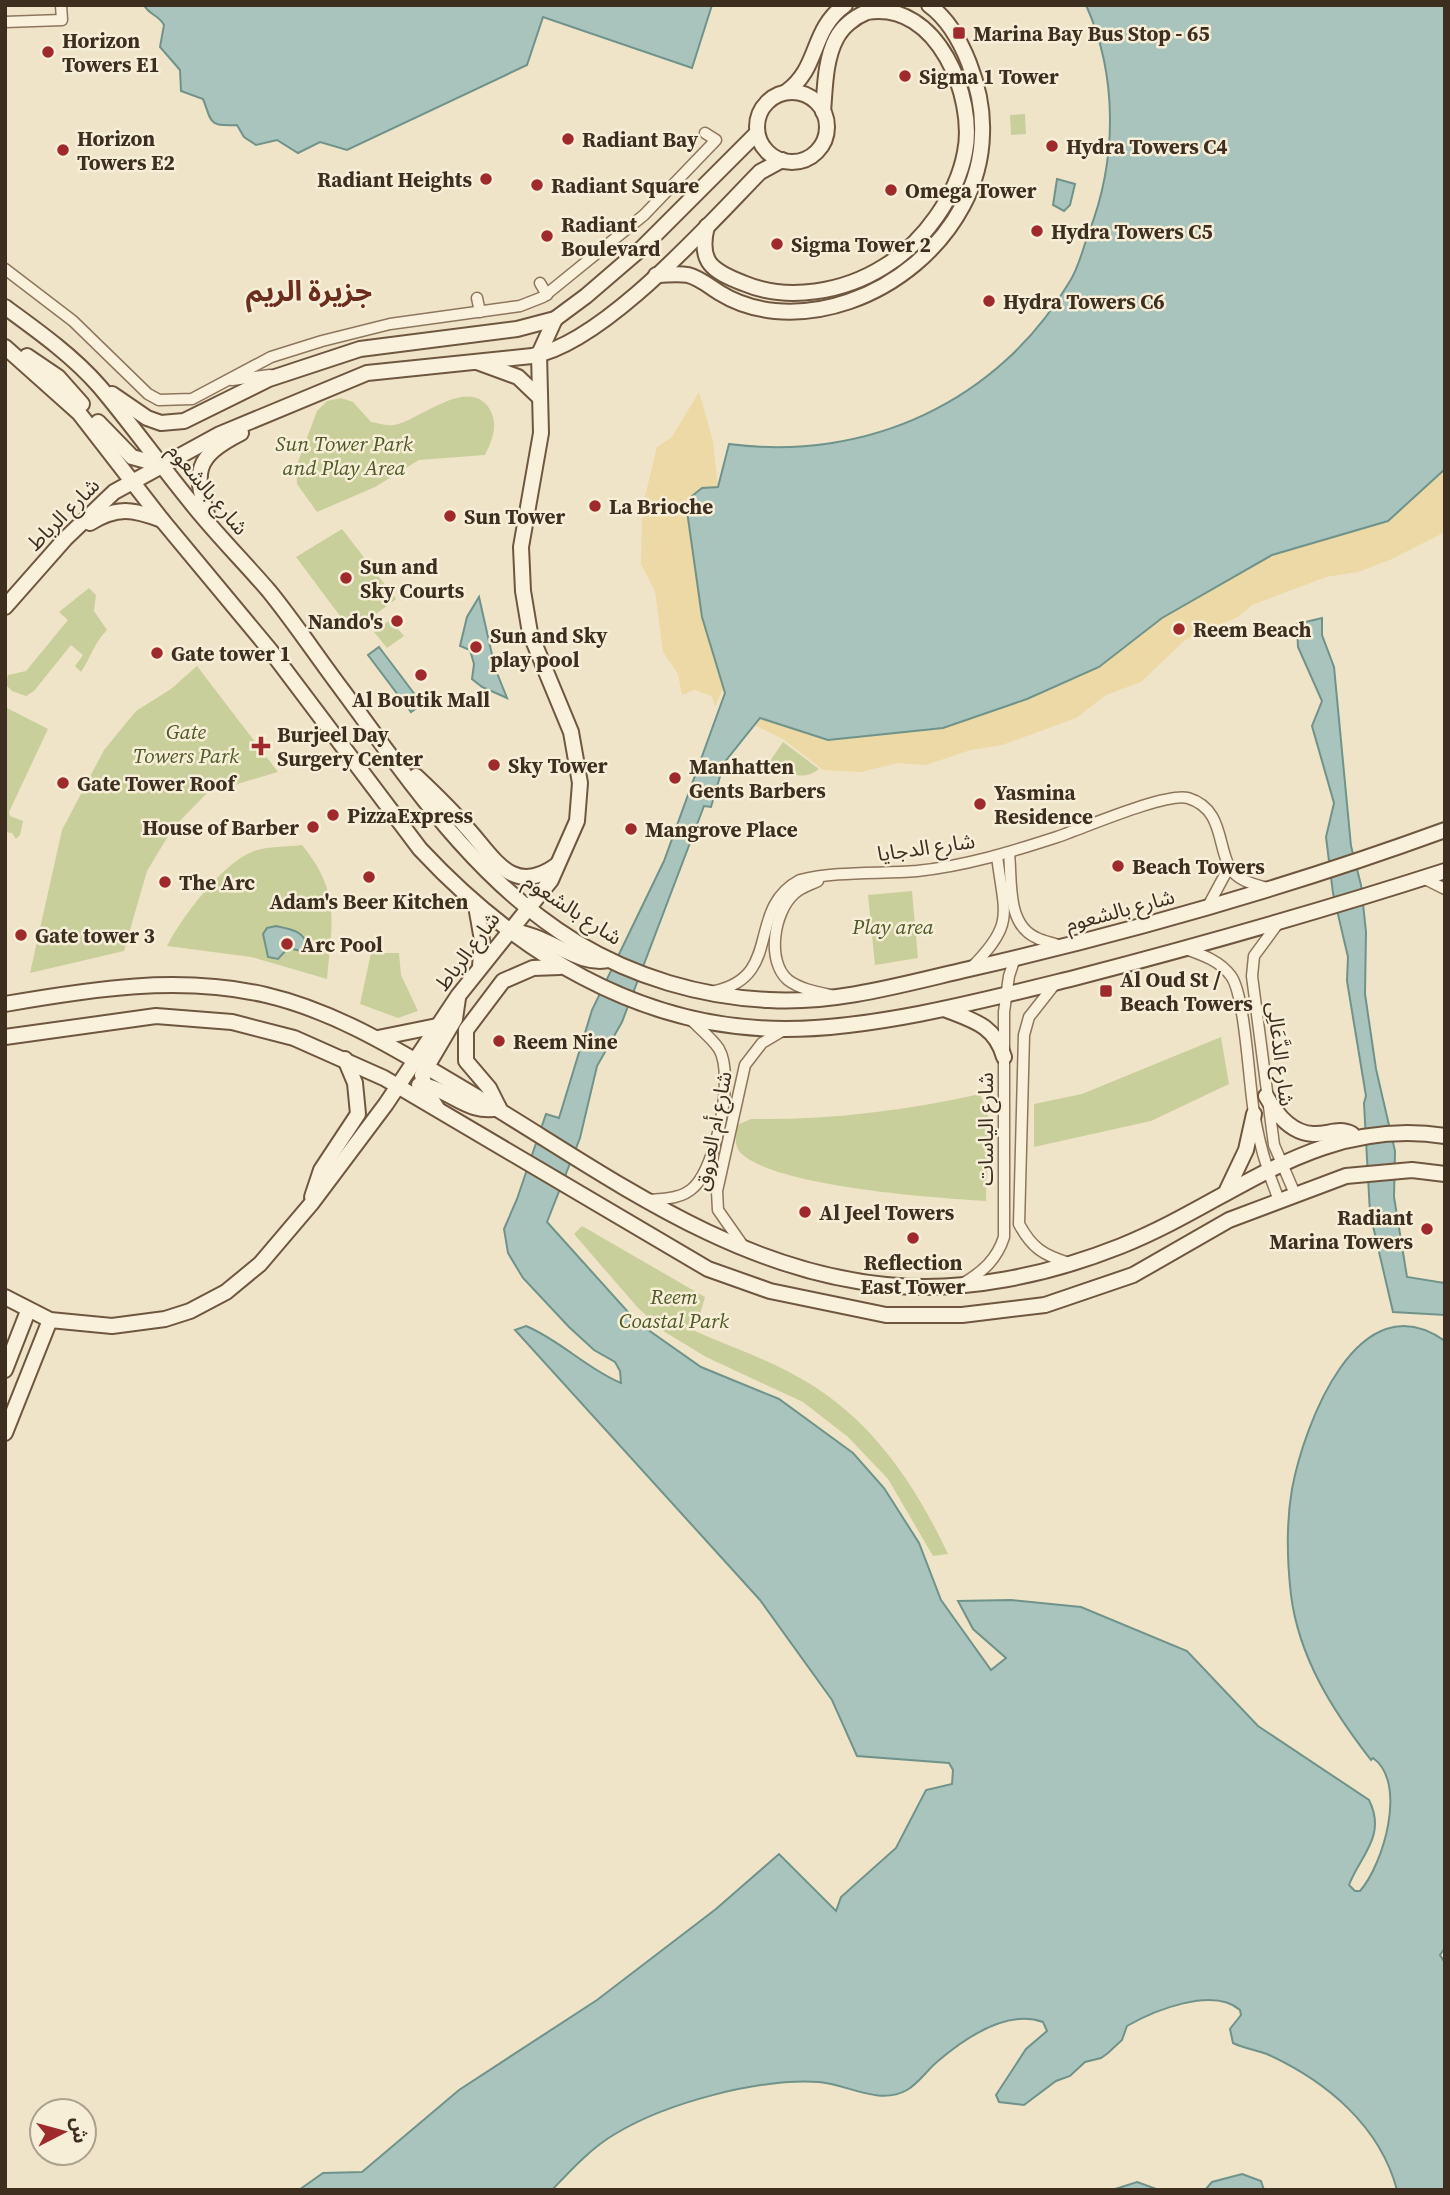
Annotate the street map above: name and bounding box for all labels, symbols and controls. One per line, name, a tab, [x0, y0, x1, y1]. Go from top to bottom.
place label: Marina Bay Bus Stop - 65	[973, 19, 1210, 48]
marker: Marina Bay Bus Stop - 65	[951, 25, 967, 41]
place label: Horizon Towers E1	[62, 26, 160, 79]
marker: Horizon Towers E1	[40, 44, 56, 60]
place label: Sigma 1 Tower	[919, 62, 1059, 91]
marker: Sigma 1 Tower	[897, 68, 913, 84]
place label: Horizon Towers E2	[77, 124, 175, 177]
place label: Radiant Bay	[582, 125, 699, 154]
marker: Radiant Bay	[560, 131, 576, 147]
place label: Hydra Towers C4	[1066, 132, 1228, 161]
marker: Hydra Towers C4	[1044, 138, 1060, 154]
marker: Horizon Towers E2	[55, 142, 71, 158]
place label: Radiant Heights	[317, 165, 472, 194]
marker: Radiant Heights	[478, 171, 494, 187]
place label: Radiant Square	[551, 171, 699, 200]
place label: Omega Tower	[905, 176, 1037, 205]
marker: Radiant Square	[529, 177, 545, 193]
marker: Omega Tower	[883, 182, 899, 198]
place label: Radiant Boulevard	[561, 210, 661, 263]
place label: Hydra Towers C5	[1051, 217, 1213, 246]
marker: Hydra Towers C5	[1029, 223, 1045, 239]
marker: Radiant Boulevard	[539, 228, 555, 244]
place label: Sigma Tower 2	[791, 230, 931, 259]
marker: Sigma Tower 2	[769, 236, 785, 252]
district label: جزيرة الريم	[246, 272, 372, 313]
place label: Hydra Towers C6	[1003, 287, 1165, 316]
marker: Hydra Towers C6	[981, 293, 997, 309]
park label: Sun Tower Park and Play Area	[275, 429, 413, 482]
street label: شارع بالشعوم	[159, 437, 255, 542]
street label: شارع الرباط	[20, 471, 107, 558]
place label: La Brioche	[609, 492, 713, 521]
marker: La Brioche	[587, 498, 603, 514]
place label: Sun Tower	[464, 502, 566, 531]
marker: Sun Tower	[442, 508, 458, 524]
place label: Sun and Sky Courts	[360, 552, 465, 605]
marker: Sun and Sky Courts	[338, 570, 354, 586]
place label: Nando's	[308, 607, 383, 636]
marker: Nando's	[389, 613, 405, 629]
place label: Reem Beach	[1193, 615, 1312, 644]
place label: Sun and Sky play pool	[490, 621, 608, 674]
marker: Reem Beach	[1171, 621, 1187, 637]
place label: Gate tower 1	[171, 639, 291, 668]
marker: Sun and Sky play pool	[468, 639, 484, 655]
marker: Gate tower 1	[149, 645, 165, 661]
marker: Al Boutik Mall	[413, 667, 429, 683]
place label: Al Boutik Mall	[352, 685, 490, 714]
park label: Gate Towers Park	[133, 717, 239, 770]
place label: Burjeel Day Surgery Center	[277, 720, 423, 773]
marker: Burjeel Day Surgery Center	[251, 736, 271, 756]
place label: Sky Tower	[508, 751, 608, 780]
place label: Manhatten Gents Barbers	[689, 752, 826, 805]
marker: Sky Tower	[486, 757, 502, 773]
place label: Gate Tower Roof	[77, 769, 237, 798]
marker: Manhatten Gents Barbers	[667, 770, 683, 786]
marker: Gate Tower Roof	[55, 775, 71, 791]
place label: Yasmina Residence	[994, 778, 1093, 831]
marker: Yasmina Residence	[972, 796, 988, 812]
place label: PizzaExpress	[347, 801, 474, 830]
marker: PizzaExpress	[325, 807, 341, 823]
place label: House of Barber	[142, 813, 299, 842]
place label: Mangrove Place	[645, 815, 798, 844]
marker: House of Barber	[305, 819, 321, 835]
marker: Mangrove Place	[623, 821, 639, 837]
street label: شارع الدجايا	[875, 826, 977, 869]
place label: Beach Towers	[1132, 852, 1265, 881]
marker: Beach Towers	[1110, 858, 1126, 874]
street label: شارع بالشعوم	[517, 866, 628, 953]
place label: The Arc	[179, 868, 255, 897]
marker: Adam's Beer Kitchen	[361, 869, 377, 885]
marker: The Arc	[157, 874, 173, 890]
street label: شارع بالشعوم	[1062, 882, 1178, 940]
place label: Adam's Beer Kitchen	[270, 887, 468, 916]
street label: شارع الرباط	[428, 905, 507, 997]
park label: Play area	[851, 912, 934, 941]
place label: Gate tower 3	[35, 921, 155, 950]
marker: Gate tower 3	[13, 927, 29, 943]
place label: Arc Pool	[301, 930, 383, 959]
marker: Arc Pool	[279, 936, 295, 952]
place label: Al Oud St / Beach Towers	[1120, 965, 1253, 1018]
marker: Al Oud St / Beach Towers	[1098, 983, 1114, 999]
street label: شارع الدَّعَالِى	[1259, 1000, 1302, 1108]
place label: Reem Nine	[513, 1027, 618, 1056]
marker: Reem Nine	[491, 1033, 507, 1049]
street label: شارع أم العروق	[687, 1069, 741, 1194]
street label: شارع الياسات	[971, 1072, 1001, 1186]
place label: Al Jeel Towers	[819, 1198, 955, 1227]
place label: Radiant Marina Towers	[1269, 1203, 1413, 1256]
marker: Al Jeel Towers	[797, 1204, 813, 1220]
marker: Radiant Marina Towers	[1419, 1221, 1435, 1237]
marker: Reflection East Tower	[905, 1230, 921, 1246]
place label: Reflection East Tower	[860, 1248, 966, 1301]
park label: Reem Coastal Park	[619, 1282, 729, 1335]
north arrow	[28, 2097, 98, 2167]
text: ش	[66, 2116, 94, 2145]

